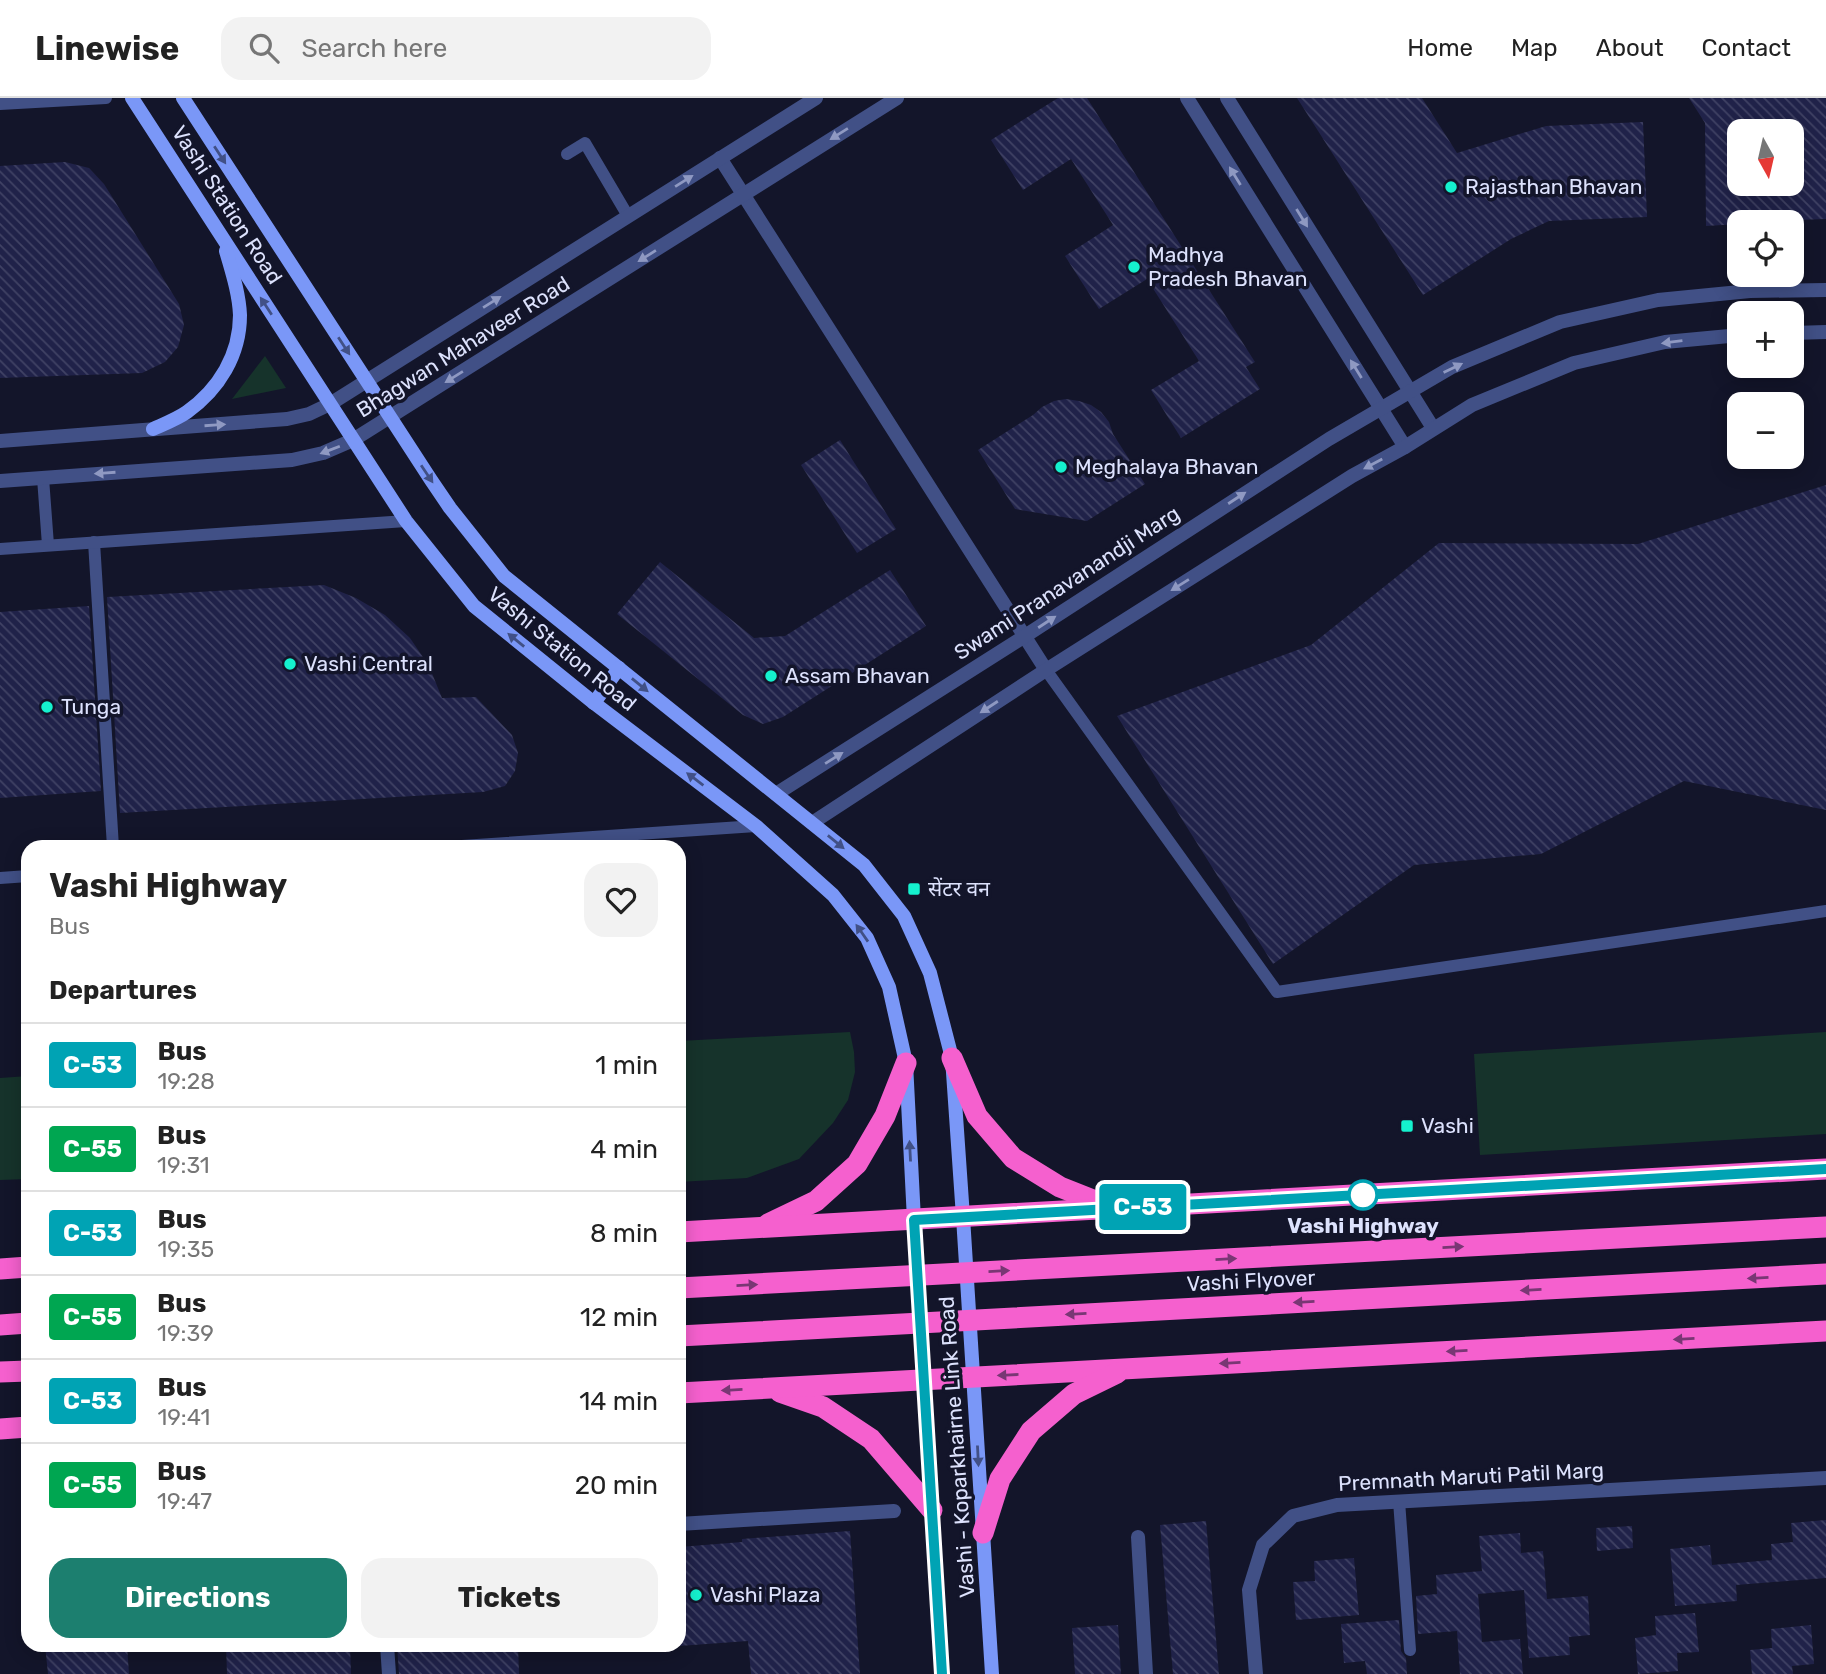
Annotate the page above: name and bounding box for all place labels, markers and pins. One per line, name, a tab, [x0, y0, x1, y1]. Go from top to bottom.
place label: Rajasthan Bhavan	[1465, 174, 1642, 199]
marker: Rajasthan Bhavan	[1443, 179, 1459, 195]
place label: Madhya Pradesh Bhavan	[1148, 242, 1308, 291]
marker: Madhya Pradesh Bhavan	[1126, 259, 1142, 275]
place label: Meghalaya Bhavan	[1075, 454, 1258, 479]
marker: Meghalaya Bhavan	[1053, 459, 1069, 475]
place label: Vashi Central	[304, 651, 433, 676]
marker: Vashi Central	[282, 656, 298, 672]
place label: Assam Bhavan	[785, 663, 930, 688]
marker: Assam Bhavan	[763, 668, 779, 684]
place label: Tunga	[61, 694, 121, 719]
marker: Tunga	[39, 699, 55, 715]
place label: सेंटर वन	[928, 876, 990, 901]
marker: सेंटर वन	[906, 881, 922, 897]
place label: Vashi	[1421, 1113, 1474, 1138]
marker: Vashi	[1399, 1118, 1415, 1134]
marker: Vashi Highway	[1348, 1180, 1378, 1210]
place label: Vashi Highway	[1287, 1213, 1439, 1238]
place label: Vashi Plaza	[710, 1582, 820, 1607]
marker: Vashi Plaza	[688, 1587, 704, 1603]

